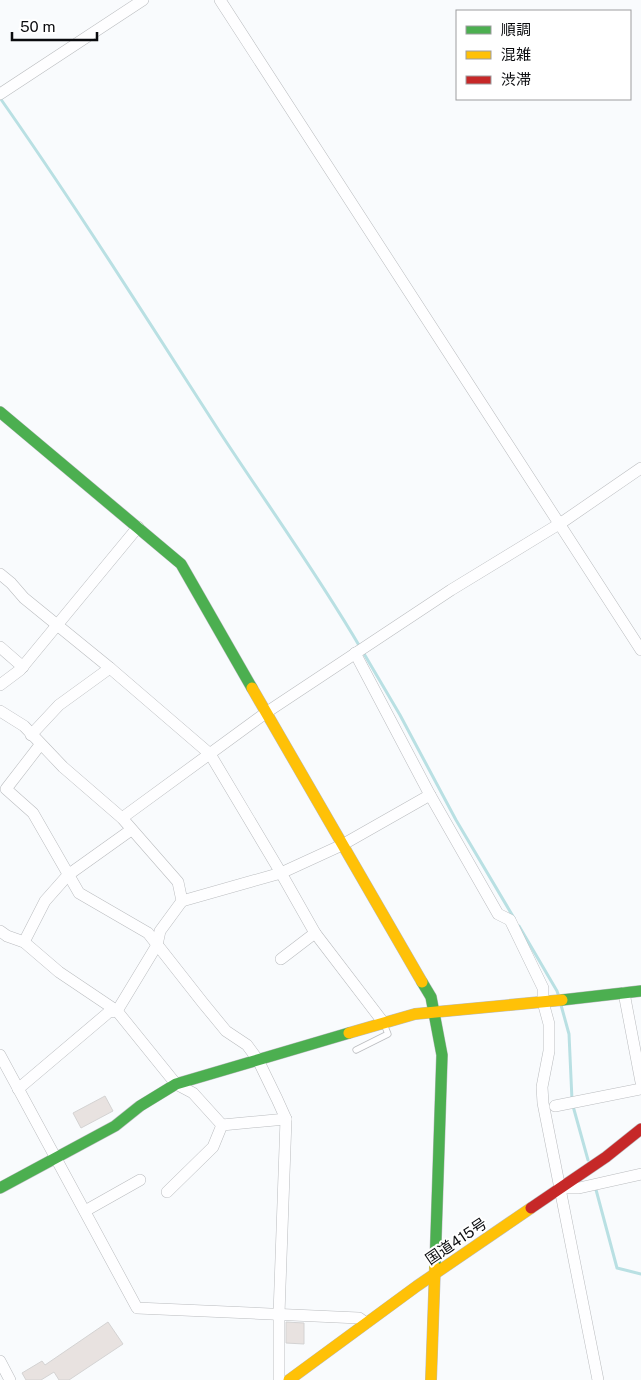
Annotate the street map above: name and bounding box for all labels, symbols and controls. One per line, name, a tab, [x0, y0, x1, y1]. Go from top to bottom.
scale bar	[12, 10, 98, 42]
legend	[456, 10, 631, 100]
text: 50 m	[20, 18, 55, 35]
text: 順調	[501, 21, 531, 38]
text: 混雑	[501, 46, 531, 63]
text: 渋滞	[501, 71, 531, 88]
street label: 国道415号	[422, 1214, 490, 1268]

